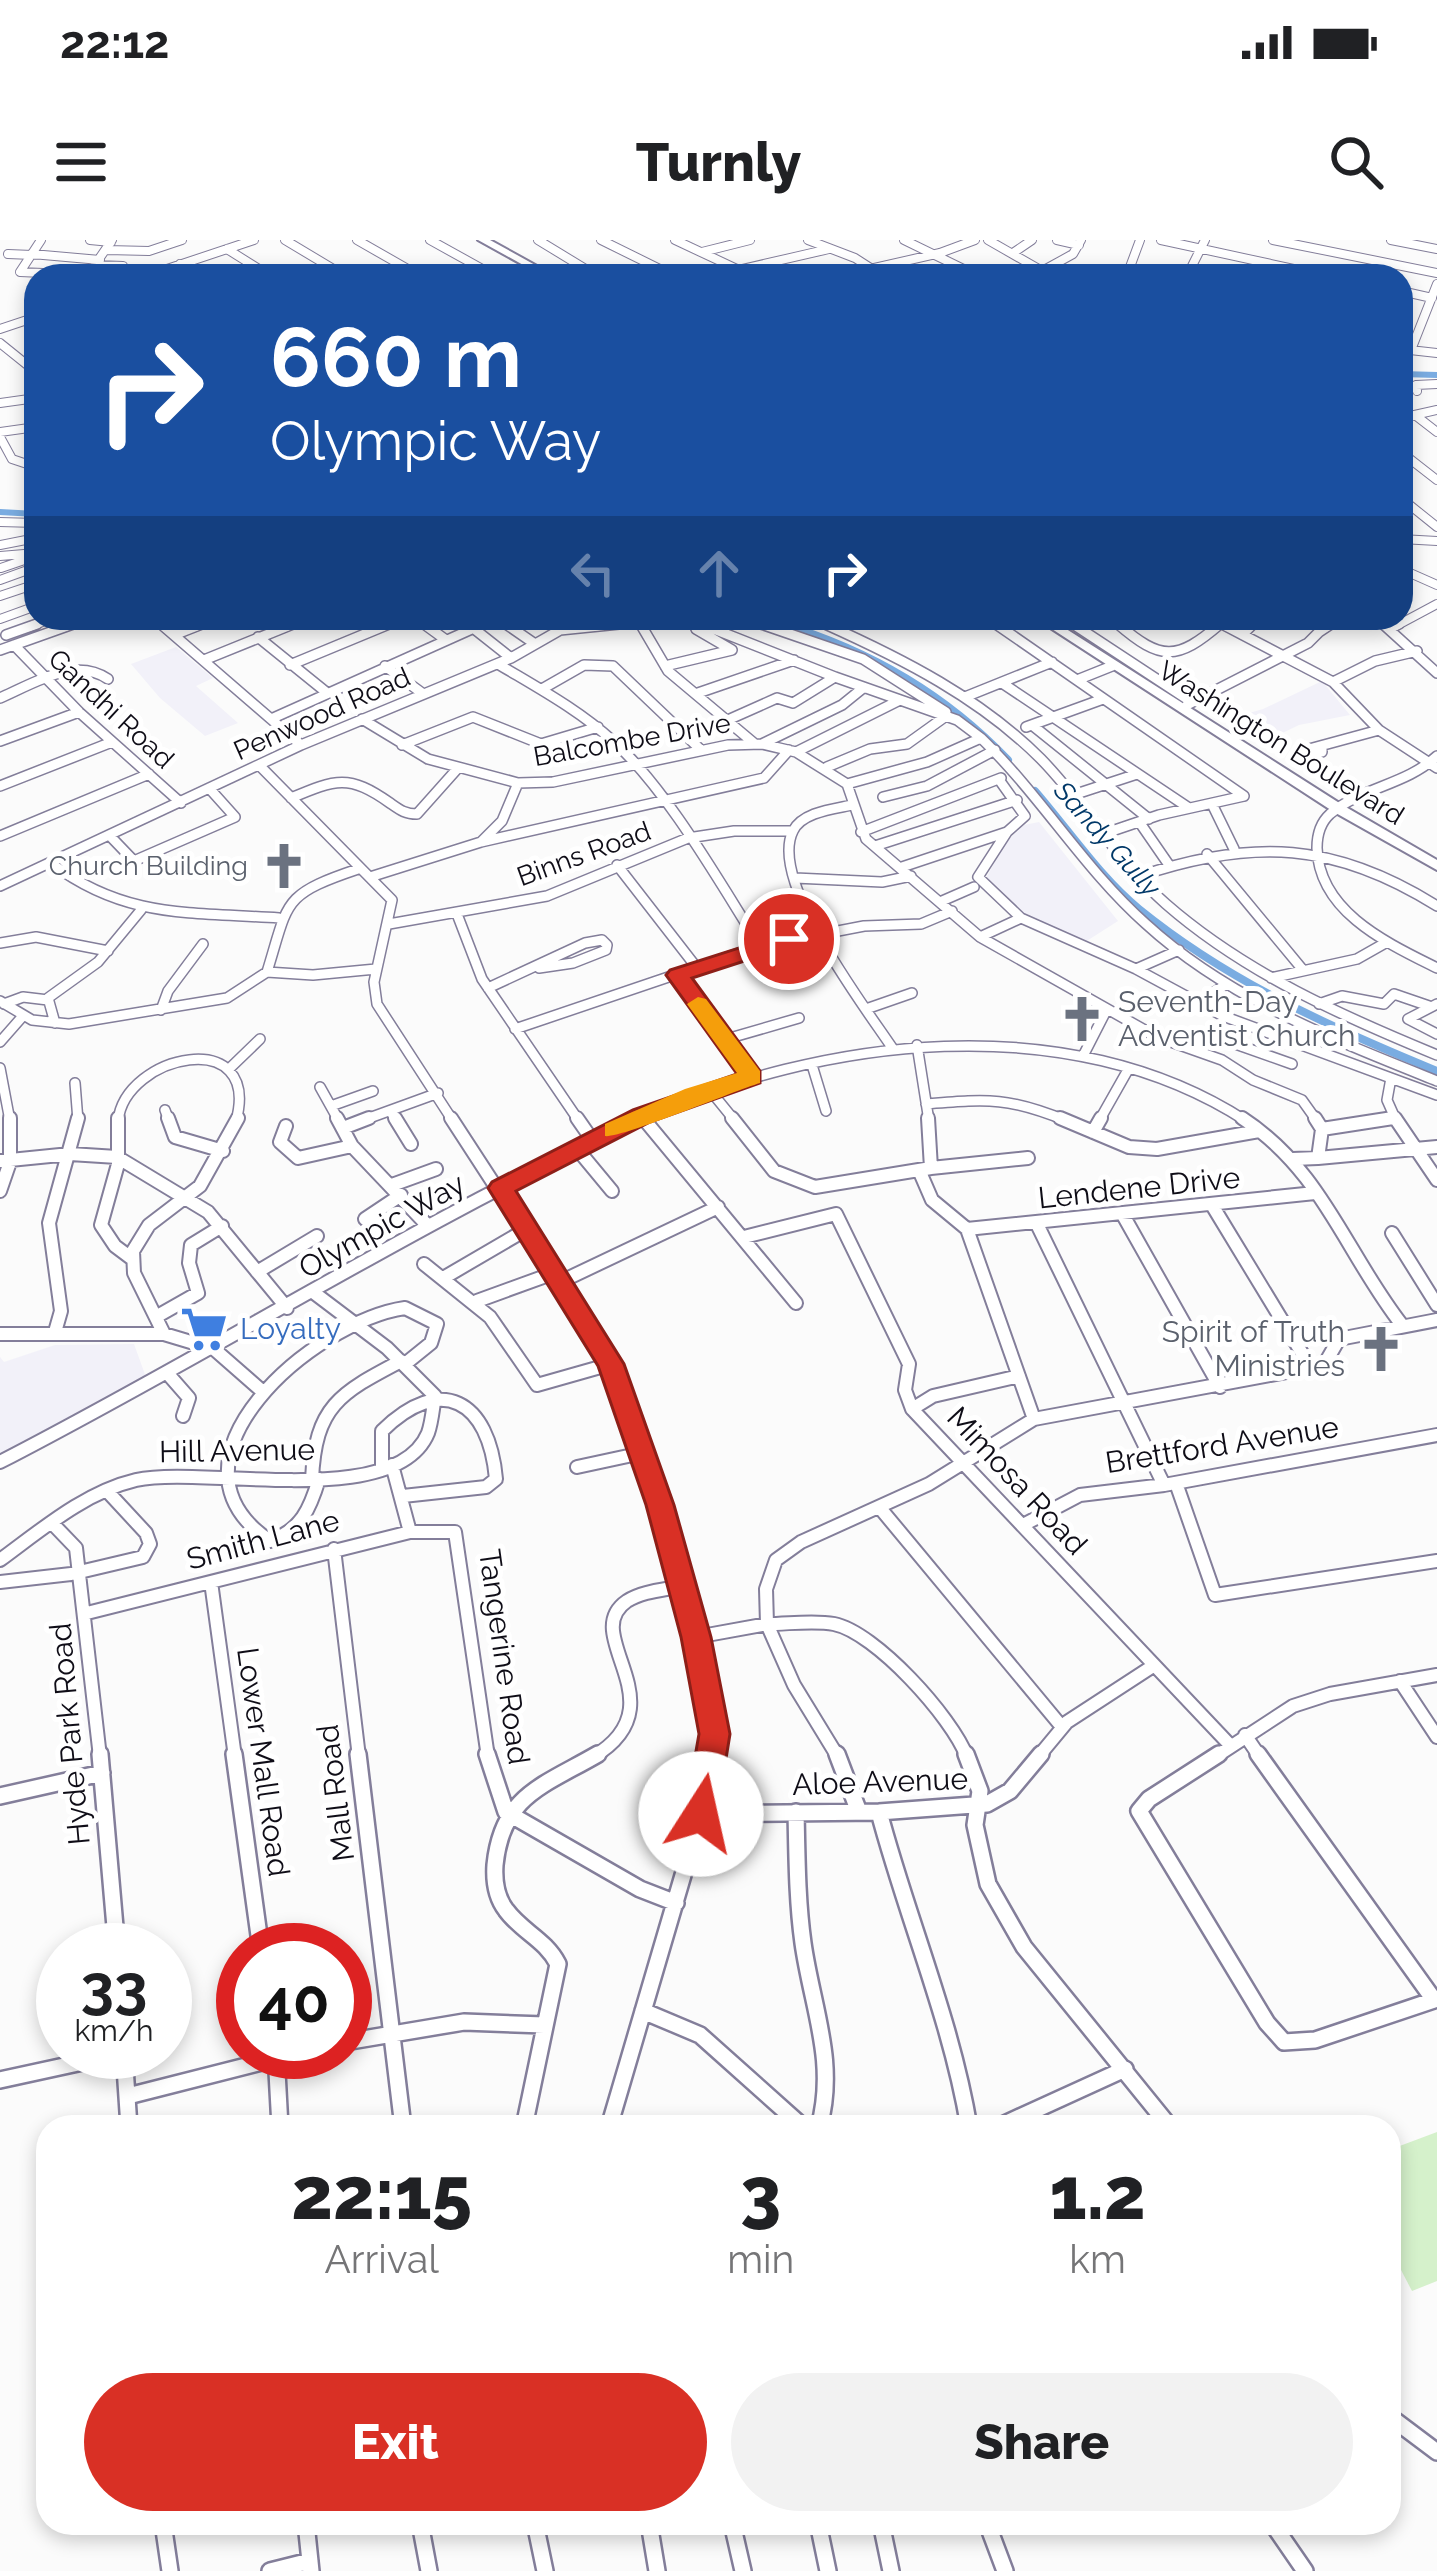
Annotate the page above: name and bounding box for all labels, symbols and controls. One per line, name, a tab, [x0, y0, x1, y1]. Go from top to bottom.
text: 22:12	[60, 16, 170, 69]
icon: menu	[48, 129, 114, 195]
icon: search	[1323, 129, 1389, 195]
text: Turnly	[636, 130, 801, 194]
text: 660 m	[270, 308, 522, 407]
icon: right	[72, 312, 228, 468]
text: Olympic Way	[270, 409, 601, 473]
icon: left	[560, 540, 626, 606]
icon: ahead	[686, 540, 752, 606]
icon: right	[812, 540, 878, 606]
street label: Gandhi Road	[42, 643, 180, 774]
street label: Washington Boulevard	[1153, 654, 1410, 831]
street label: Penwood Road	[229, 661, 415, 766]
street label: Balcombe Drive	[531, 707, 733, 772]
water label: Sandy Gully	[1047, 774, 1167, 903]
street label: Binns Road	[513, 815, 655, 892]
church icon: Church Building	[259, 841, 309, 891]
place label: Church Building	[49, 850, 248, 881]
pin	[738, 888, 840, 990]
icon: arrive	[756, 906, 822, 972]
place label: Seventh-Day Adventist Church	[1118, 984, 1356, 1053]
church icon: Seventh-Day Adventist Church	[1057, 994, 1107, 1044]
street label: Lendene Drive	[1036, 1159, 1242, 1216]
street label: Olympic Way	[293, 1166, 471, 1285]
supermarket icon: Loyalty	[179, 1304, 229, 1354]
place label: Loyalty	[240, 1311, 341, 1346]
place label: Spirit of Truth Ministries	[1162, 1314, 1345, 1383]
church icon: Spirit of Truth Ministries	[1356, 1324, 1406, 1374]
street label: Mimosa Road	[940, 1400, 1095, 1562]
street label: Brettford Avenue	[1103, 1409, 1341, 1480]
street label: Hill Avenue	[159, 1432, 315, 1469]
street label: Smith Lane	[183, 1502, 343, 1577]
street label: Tangerine Road	[472, 1547, 537, 1767]
street label: Hyde Park Road	[42, 1622, 97, 1846]
street label: Lower Mall Road	[230, 1645, 297, 1879]
street label: Mall Road	[310, 1723, 361, 1863]
position arrow	[638, 1751, 764, 1877]
street label: Aloe Avenue	[791, 1761, 968, 1802]
speed limit sign: 40	[216, 1923, 372, 2079]
text: 33	[81, 1951, 147, 2021]
text: km/h	[74, 2013, 154, 2048]
text: 22:15	[291, 2151, 472, 2236]
text: 3	[740, 2151, 781, 2236]
text: 1.2	[1049, 2151, 1146, 2236]
text: Arrival	[324, 2236, 439, 2282]
text: min	[727, 2236, 794, 2282]
text: km	[1069, 2236, 1126, 2282]
button: Exit	[84, 2373, 707, 2511]
button: Share	[731, 2373, 1353, 2511]

